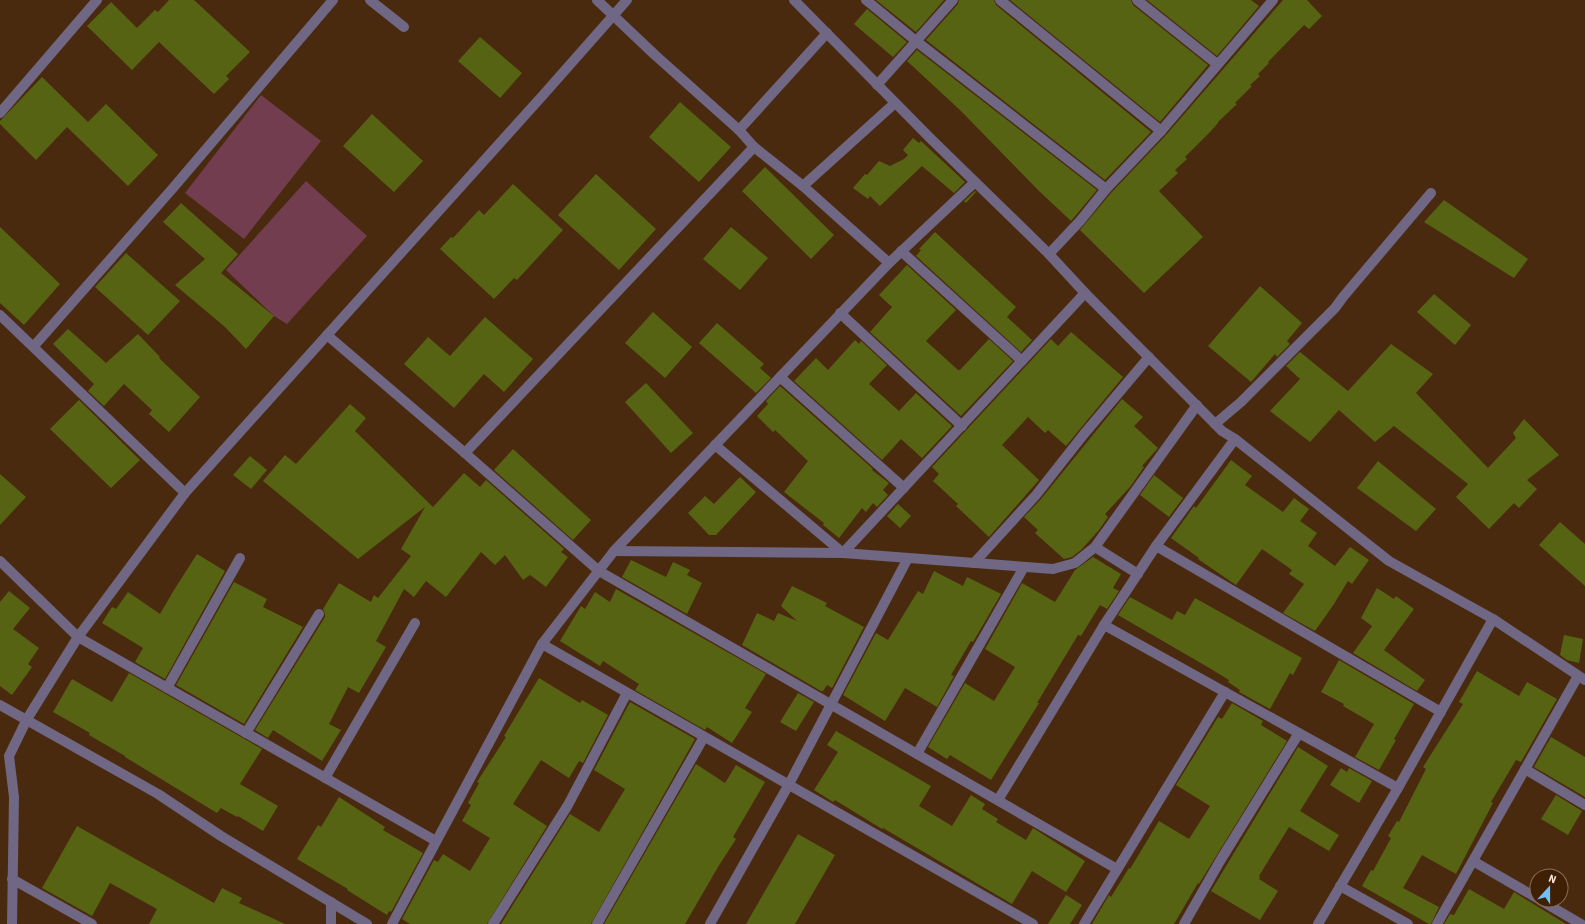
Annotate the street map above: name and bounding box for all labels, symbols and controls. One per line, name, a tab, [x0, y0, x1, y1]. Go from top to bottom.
north arrow	[1529, 868, 1569, 908]
text: N	[1546, 871, 1559, 887]

